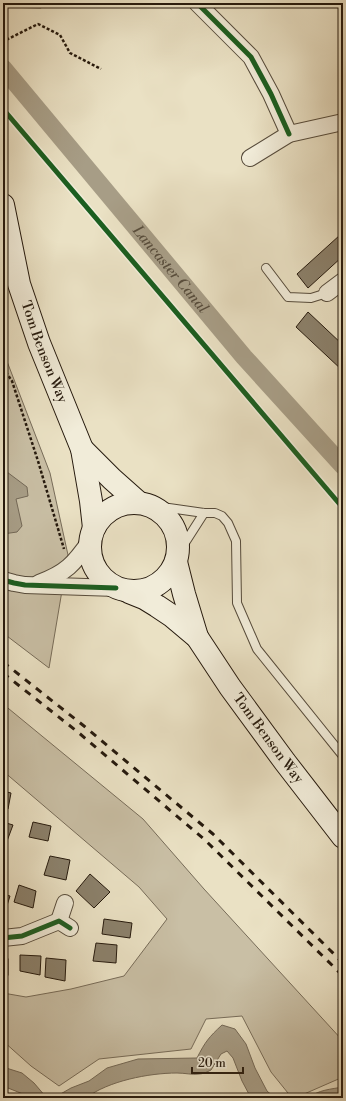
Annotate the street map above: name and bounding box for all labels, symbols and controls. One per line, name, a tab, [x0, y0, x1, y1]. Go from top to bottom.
water label: Lancaster Canal	[128, 221, 213, 317]
street label: Tom Benson Way	[16, 299, 71, 406]
street label: Tom Benson Way	[229, 690, 307, 787]
scale bar	[192, 1049, 243, 1075]
text: 20 m	[198, 1056, 226, 1071]

